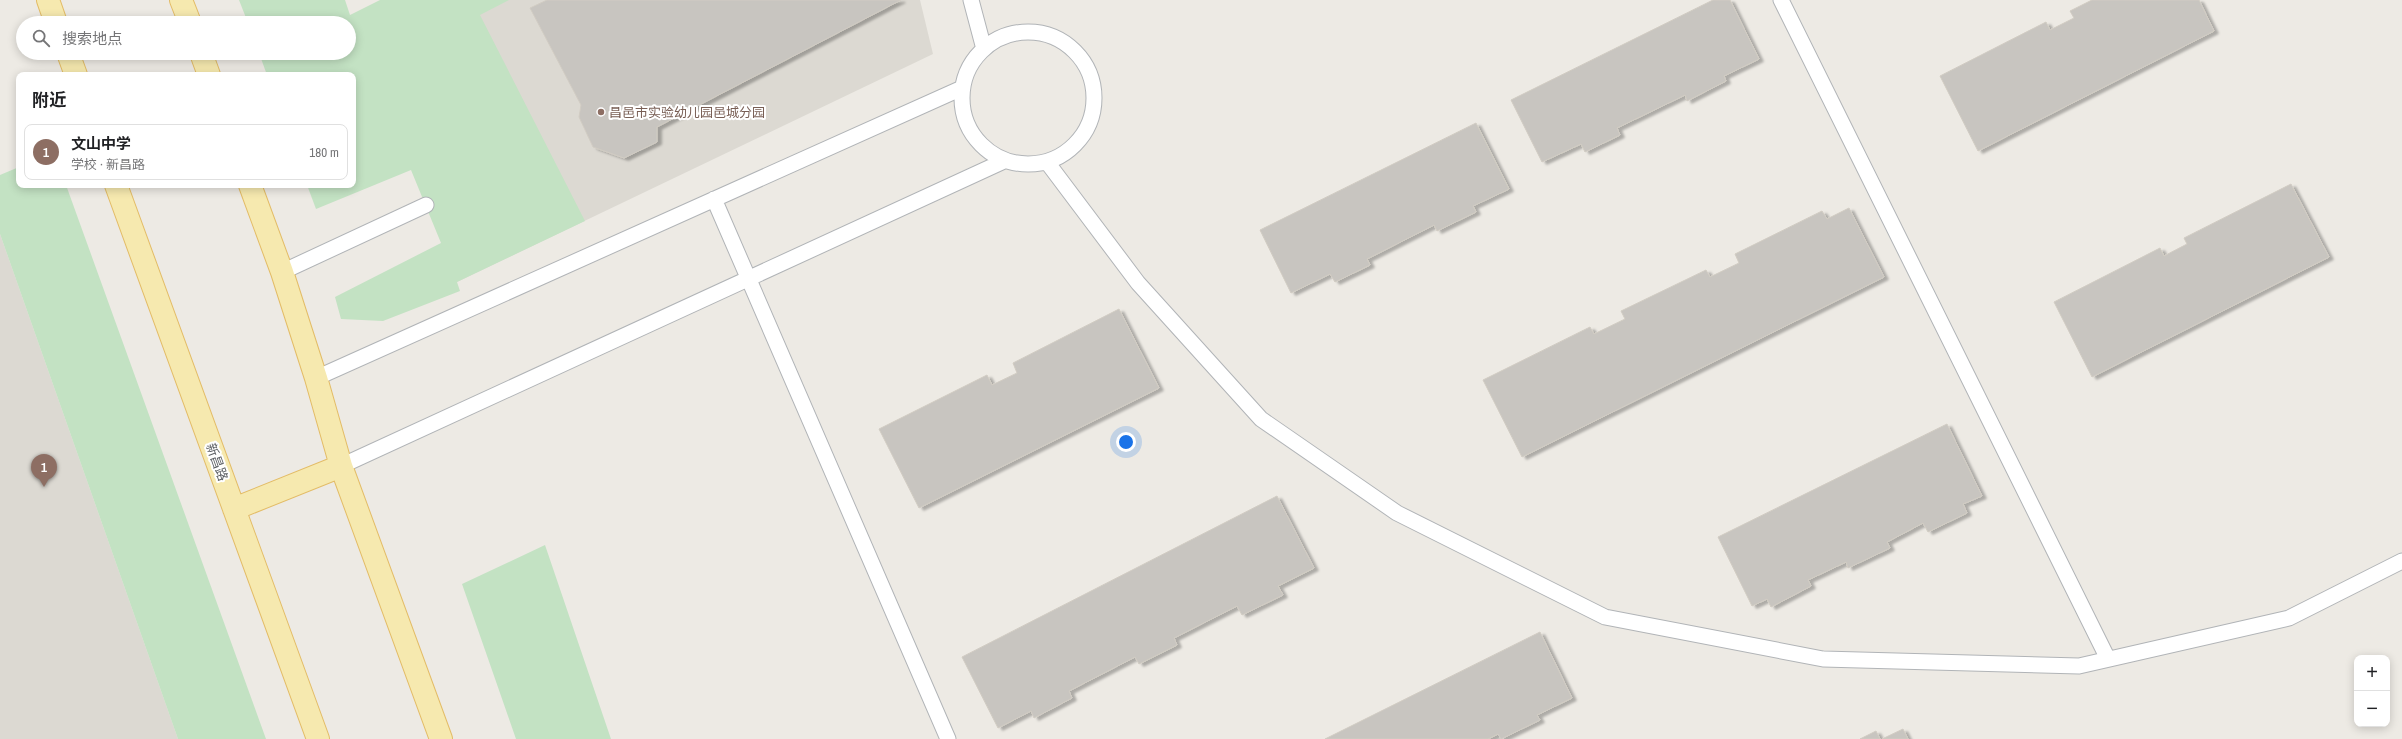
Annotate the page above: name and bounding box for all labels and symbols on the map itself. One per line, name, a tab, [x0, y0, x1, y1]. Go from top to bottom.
place label: 昌邑市实验幼儿园邑城分园	[609, 104, 765, 121]
marker: 昌邑市实验幼儿园邑城分园	[596, 107, 606, 117]
your location	[1116, 432, 1136, 452]
street label: 新昌路	[202, 441, 232, 483]
pin: 1	[31, 454, 57, 487]

